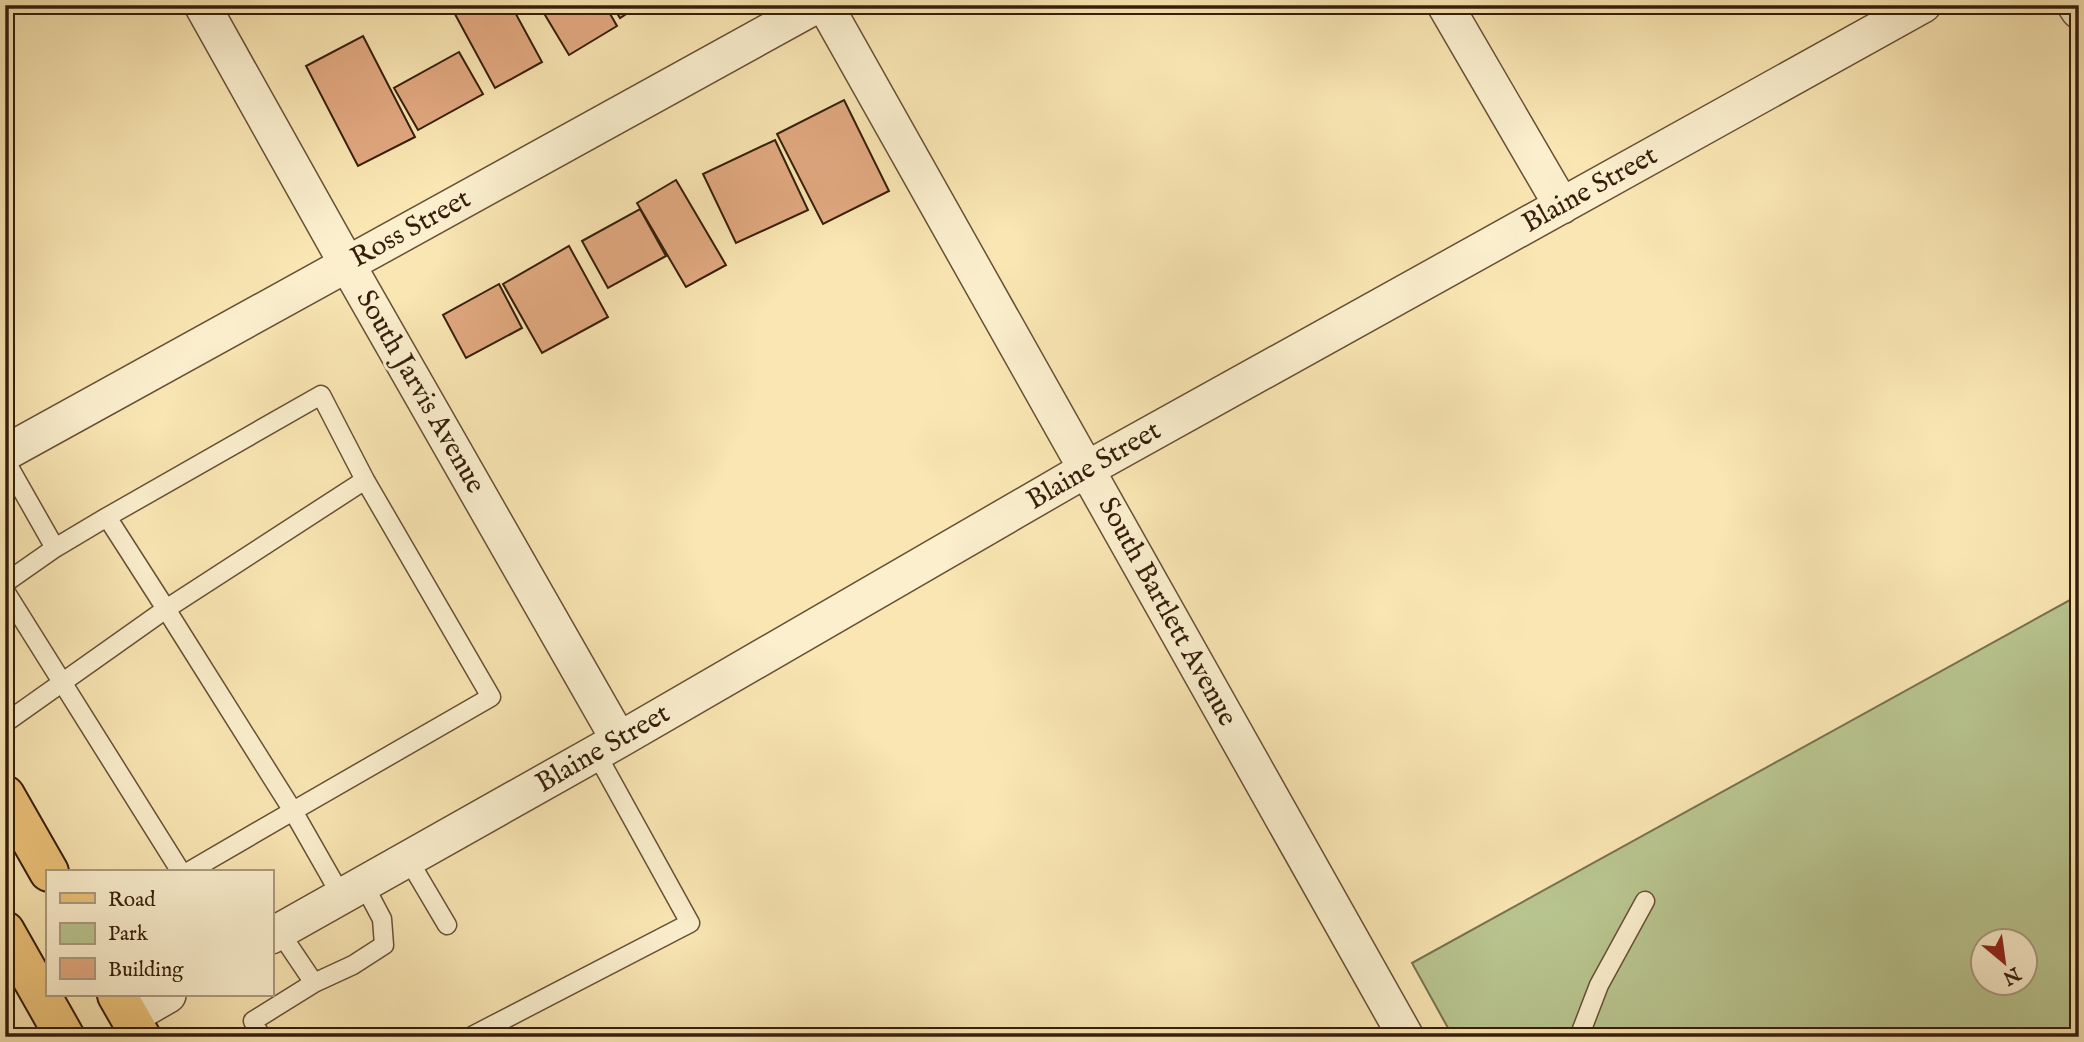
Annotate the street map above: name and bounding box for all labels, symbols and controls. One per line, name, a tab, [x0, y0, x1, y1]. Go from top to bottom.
street label: Blaine Street	[1516, 138, 1664, 241]
street label: Ross Street	[345, 182, 477, 276]
street label: South Jarvis Avenue	[348, 284, 492, 500]
street label: Blaine Street	[1021, 413, 1168, 518]
street label: South Bartlett Avenue	[1090, 491, 1245, 733]
street label: Blaine Street	[530, 696, 677, 801]
legend	[46, 870, 273, 996]
text: Road	[108, 887, 156, 914]
text: Park	[108, 921, 149, 948]
north arrow	[1968, 926, 2038, 996]
text: Building	[108, 957, 184, 984]
text: N	[1998, 960, 2025, 990]

